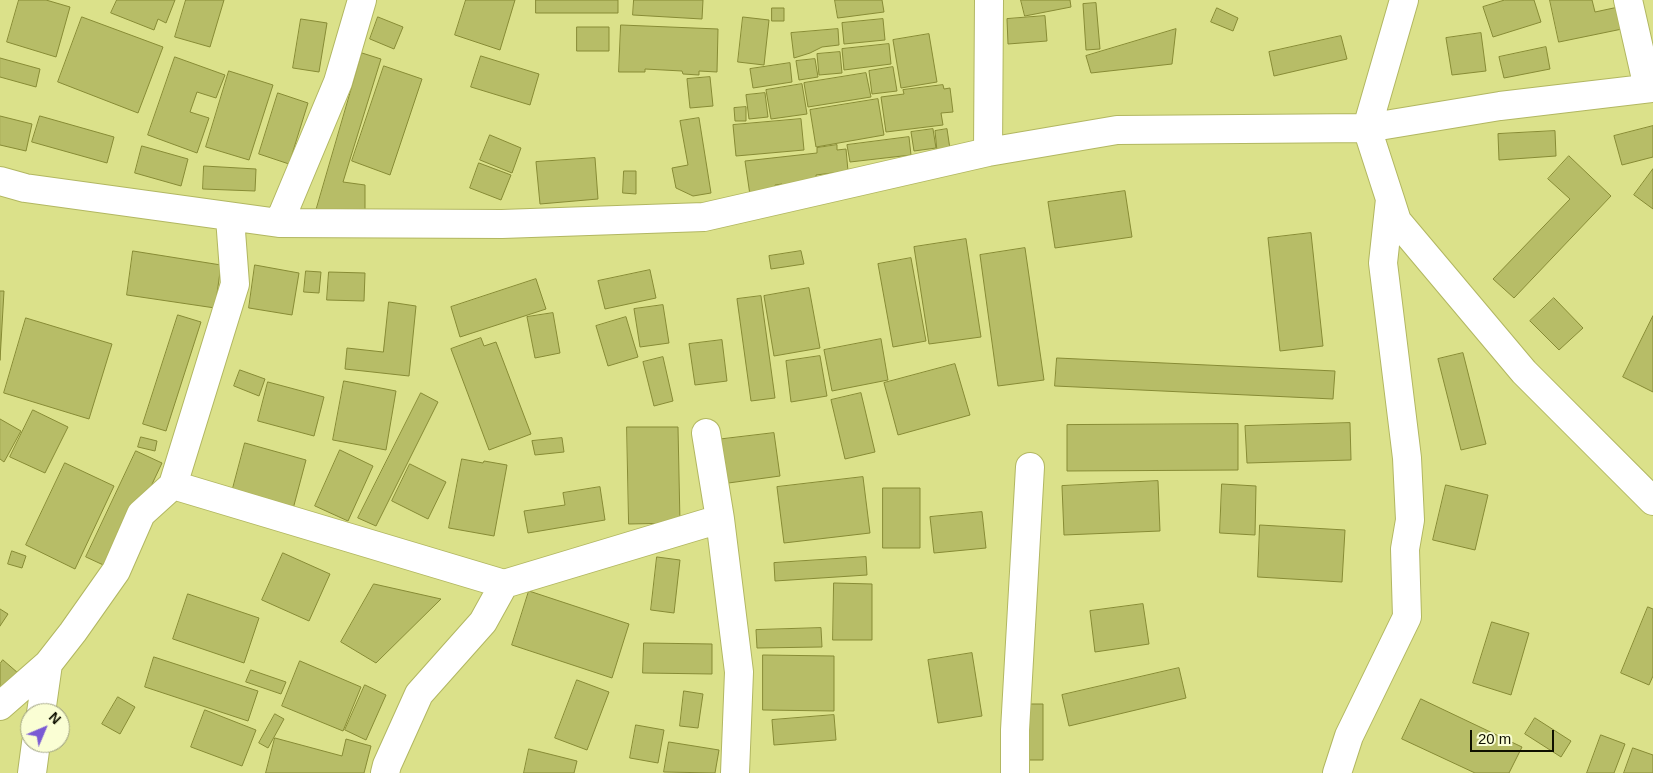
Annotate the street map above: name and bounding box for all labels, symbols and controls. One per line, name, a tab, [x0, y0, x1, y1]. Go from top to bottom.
north arrow	[20, 703, 70, 753]
text: N	[46, 709, 64, 727]
scale bar	[1473, 720, 1557, 752]
text: 20 m	[1478, 730, 1511, 747]

